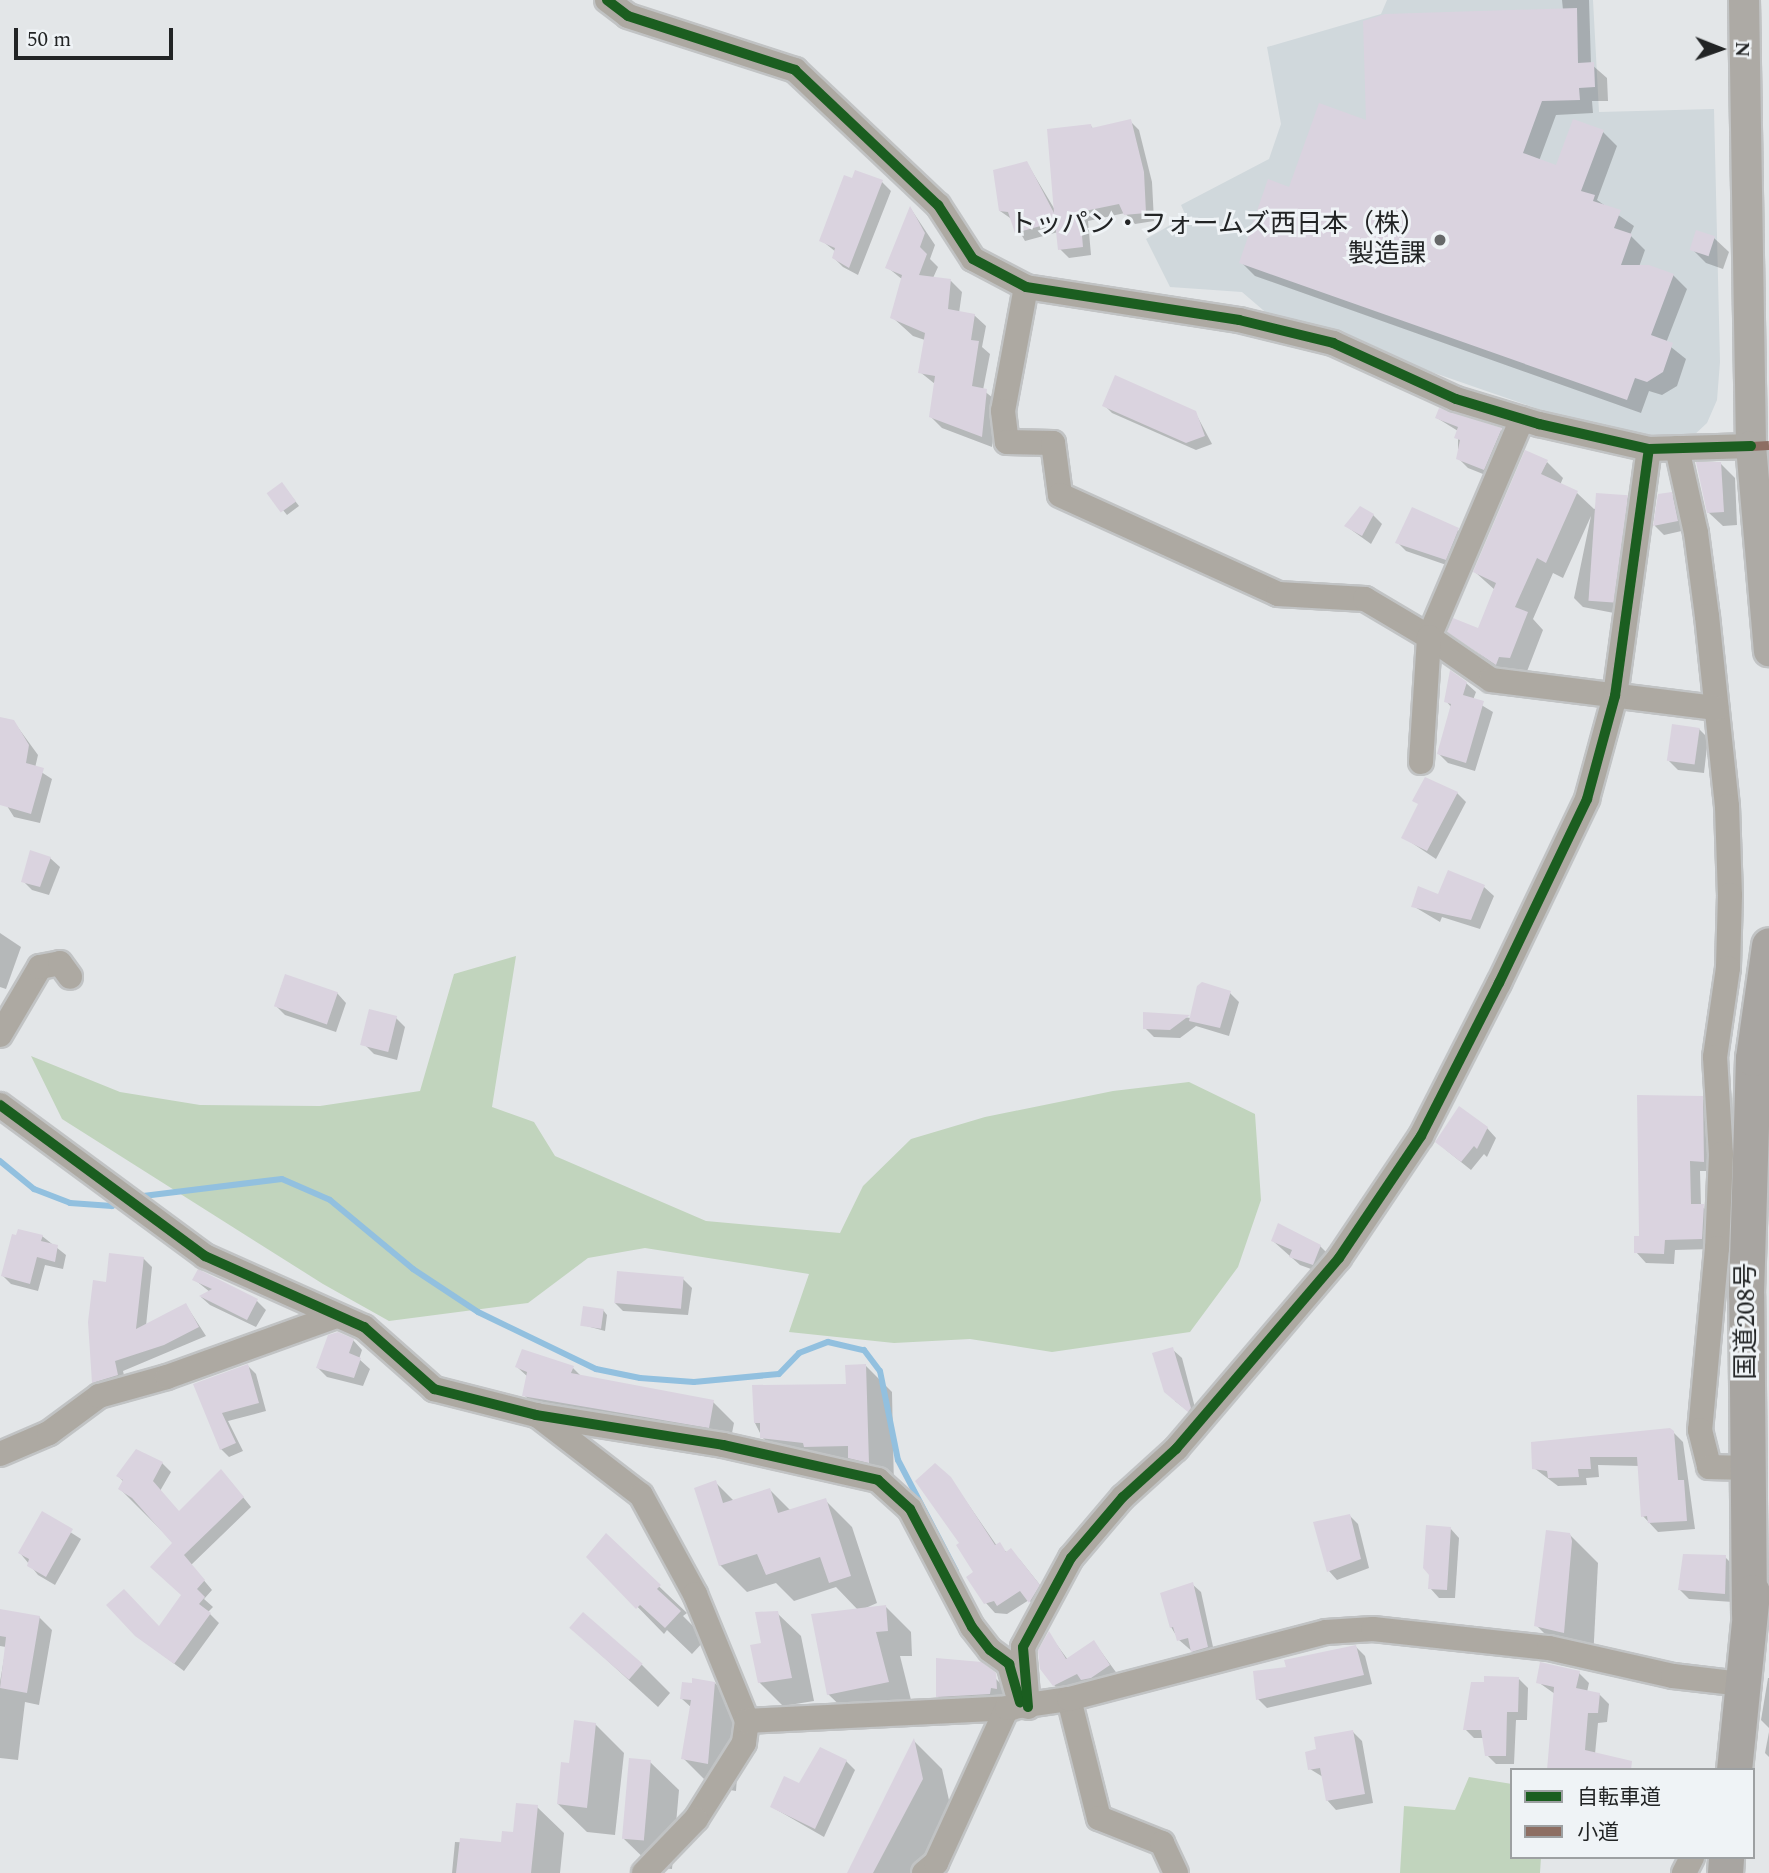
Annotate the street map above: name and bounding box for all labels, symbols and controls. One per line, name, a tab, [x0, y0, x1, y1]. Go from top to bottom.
scale bar	[18, 14, 177, 58]
north arrow	[1685, 14, 1755, 84]
text: 50 m	[27, 24, 71, 56]
text: N	[1727, 41, 1756, 57]
place label: トッパン・フォームズ西日本（株） 製造課	[1010, 209, 1426, 270]
marker: トッパン・フォームズ西日本（株） 製造課	[1432, 232, 1448, 248]
street label: 国道208号	[1731, 1263, 1763, 1379]
legend	[1510, 1768, 1755, 1859]
text: 自転車道	[1577, 1782, 1661, 1814]
text: 小道	[1577, 1817, 1619, 1849]

